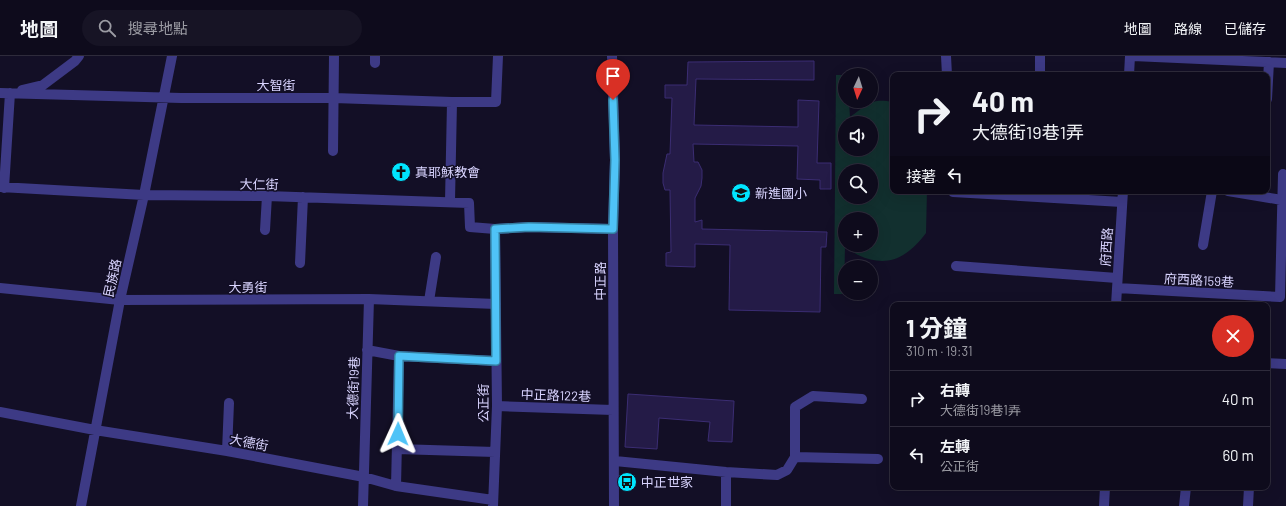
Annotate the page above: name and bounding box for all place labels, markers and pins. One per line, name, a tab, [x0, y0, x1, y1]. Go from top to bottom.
pin	[596, 59, 630, 100]
church icon: 真耶穌教會	[390, 161, 412, 183]
place label: 真耶穌教會	[415, 164, 480, 180]
school or university icon: 新進國小	[730, 182, 752, 204]
place label: 新進國小	[755, 185, 807, 201]
bus stop icon: 中正世家	[616, 471, 638, 493]
place label: 中正世家	[641, 474, 693, 490]

